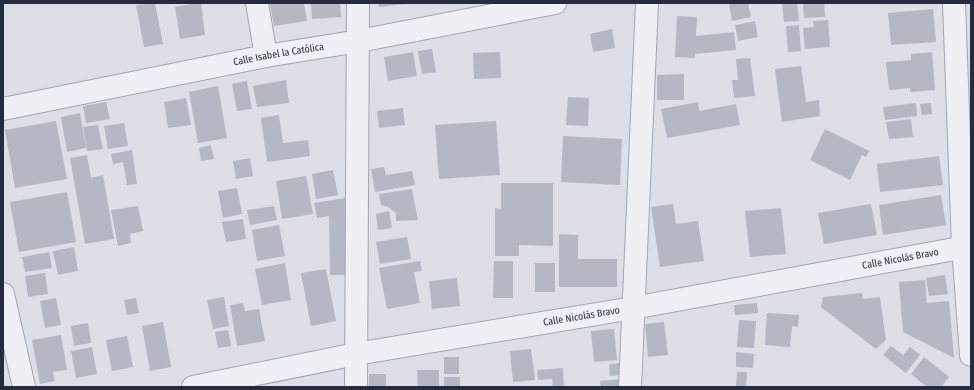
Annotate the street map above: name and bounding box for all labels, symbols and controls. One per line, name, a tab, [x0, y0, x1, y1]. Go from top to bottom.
street label: Calle Isabel la Católica	[232, 41, 325, 68]
street label: Calle Nicolás Bravo	[861, 246, 940, 272]
street label: Calle Nicolás Bravo	[542, 304, 621, 329]

